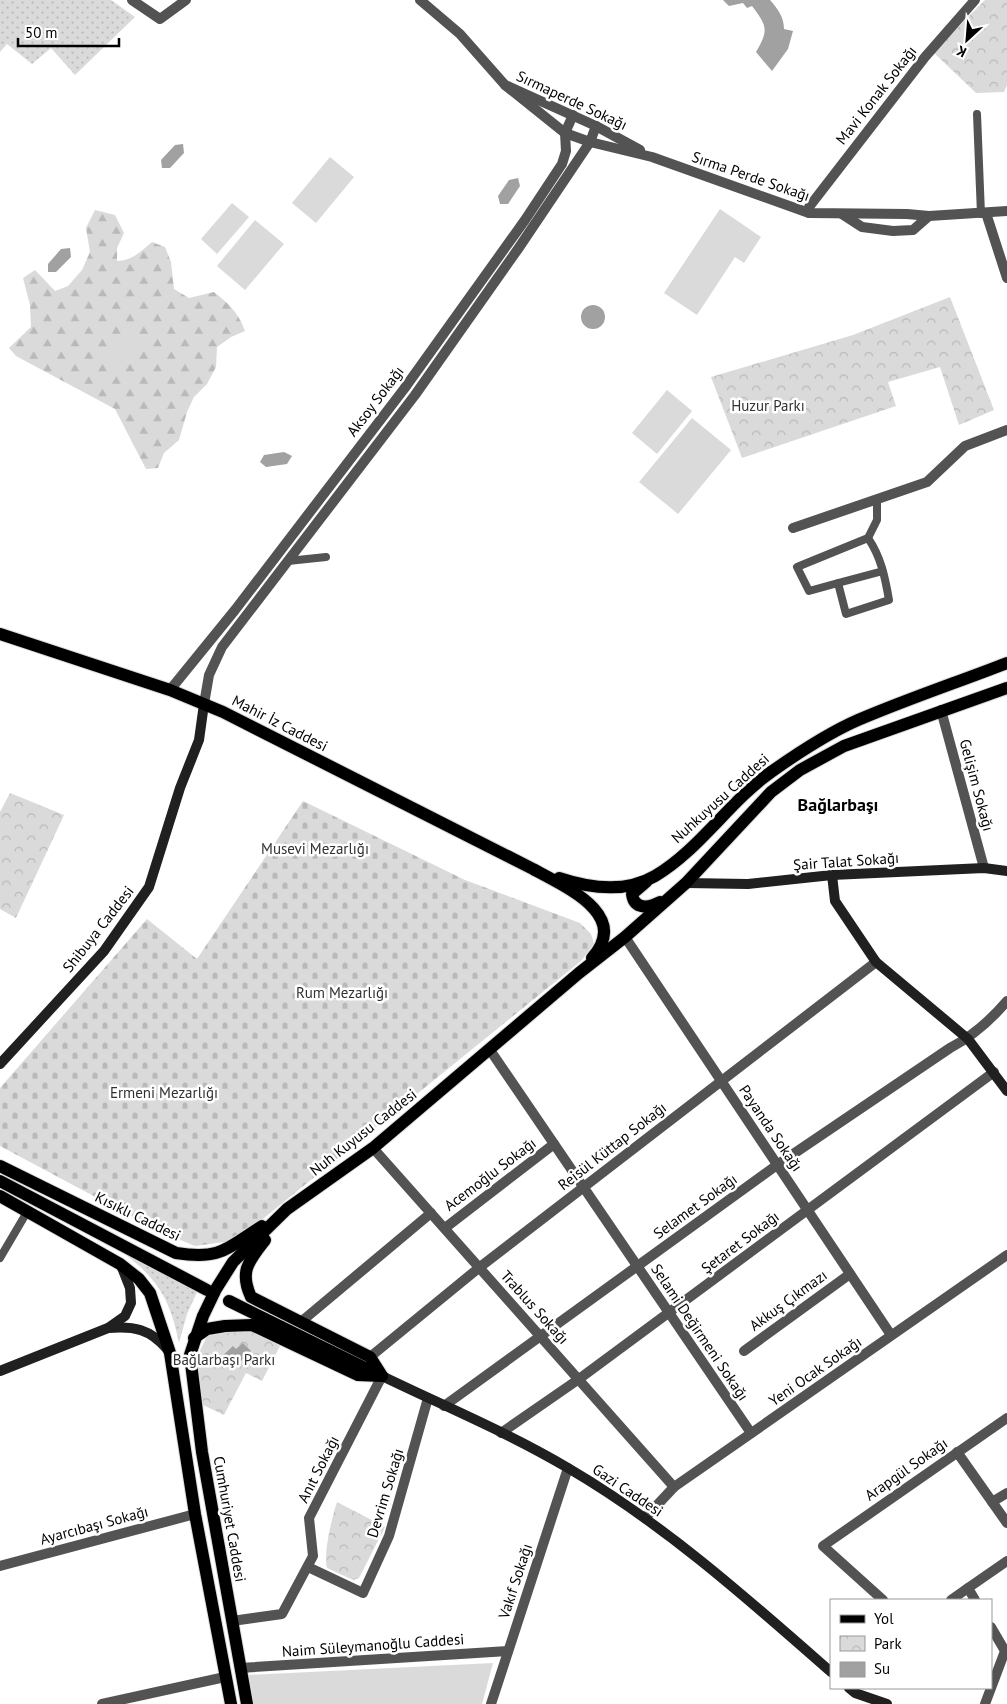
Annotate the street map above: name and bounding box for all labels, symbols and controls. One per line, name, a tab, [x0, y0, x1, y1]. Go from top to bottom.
scale bar	[18, 15, 119, 47]
north arrow	[942, 15, 992, 65]
text: 50 m	[25, 23, 58, 42]
street label: Mavi Konak Sokağı	[832, 42, 920, 148]
text: K	[953, 42, 969, 62]
street label: Sırmaperde Sokağı	[514, 66, 630, 134]
street label: Sırma Perde Sokağı	[689, 147, 813, 205]
street label: Aksoy Sokağı	[342, 362, 408, 440]
park label: Huzur Parkı	[731, 396, 805, 415]
street label: Mahir İz Caddesi	[229, 691, 331, 755]
street label: Gelişim Sokağı	[956, 737, 998, 833]
street label: Nuhkuyusu Caddesi	[667, 749, 773, 847]
district label: Bağlarbaşı	[798, 793, 878, 816]
park label: Musevi Mezarlığı	[261, 839, 369, 858]
street label: Şair Talat Sokağı	[793, 848, 899, 874]
street label: Shibuya Caddesi	[58, 882, 138, 976]
park label: Rum Mezarlığı	[296, 983, 388, 1002]
street label: Payanda Sokağı	[735, 1081, 807, 1175]
park label: Ermeni Mezarlığı	[110, 1083, 218, 1102]
street label: Nuh Kuyusu Caddesi	[306, 1084, 420, 1180]
street label: Reisül Küttap Sokağı	[554, 1098, 670, 1194]
street label: Acemoğlu Sokağı	[440, 1133, 540, 1215]
street label: Selamet Sokağı	[649, 1169, 741, 1243]
street label: Kısıklı Caddesi	[92, 1187, 184, 1245]
street label: Şetaret Sokağı	[697, 1207, 783, 1277]
street label: Selami Değirmeni Sokağı	[647, 1260, 753, 1404]
street label: Akkuş Çıkmazı	[745, 1265, 831, 1335]
street label: Trablus Sokağı	[497, 1266, 573, 1348]
street label: Yeni Ocak Sokağı	[765, 1332, 865, 1410]
park label: Bağlarbaşı Parkı	[173, 1350, 275, 1369]
street label: Anıt Sokağı	[293, 1432, 343, 1506]
street label: Arapgül Sokağı	[861, 1433, 951, 1505]
street label: Devrim Sokağı	[362, 1446, 408, 1540]
street label: Cumhuriyet Caddesi	[210, 1455, 250, 1583]
street label: Gazi Caddesi	[589, 1459, 667, 1521]
street label: Ayarcıbaşı Sokağı	[38, 1501, 150, 1549]
street label: Vakıf Sokağı	[494, 1541, 536, 1622]
legend	[830, 1599, 992, 1689]
text: Yol	[874, 1609, 894, 1628]
street label: Naim Süleymanoğlu Caddesi	[281, 1629, 465, 1661]
text: Park	[874, 1634, 902, 1653]
text: Su	[874, 1659, 890, 1678]

